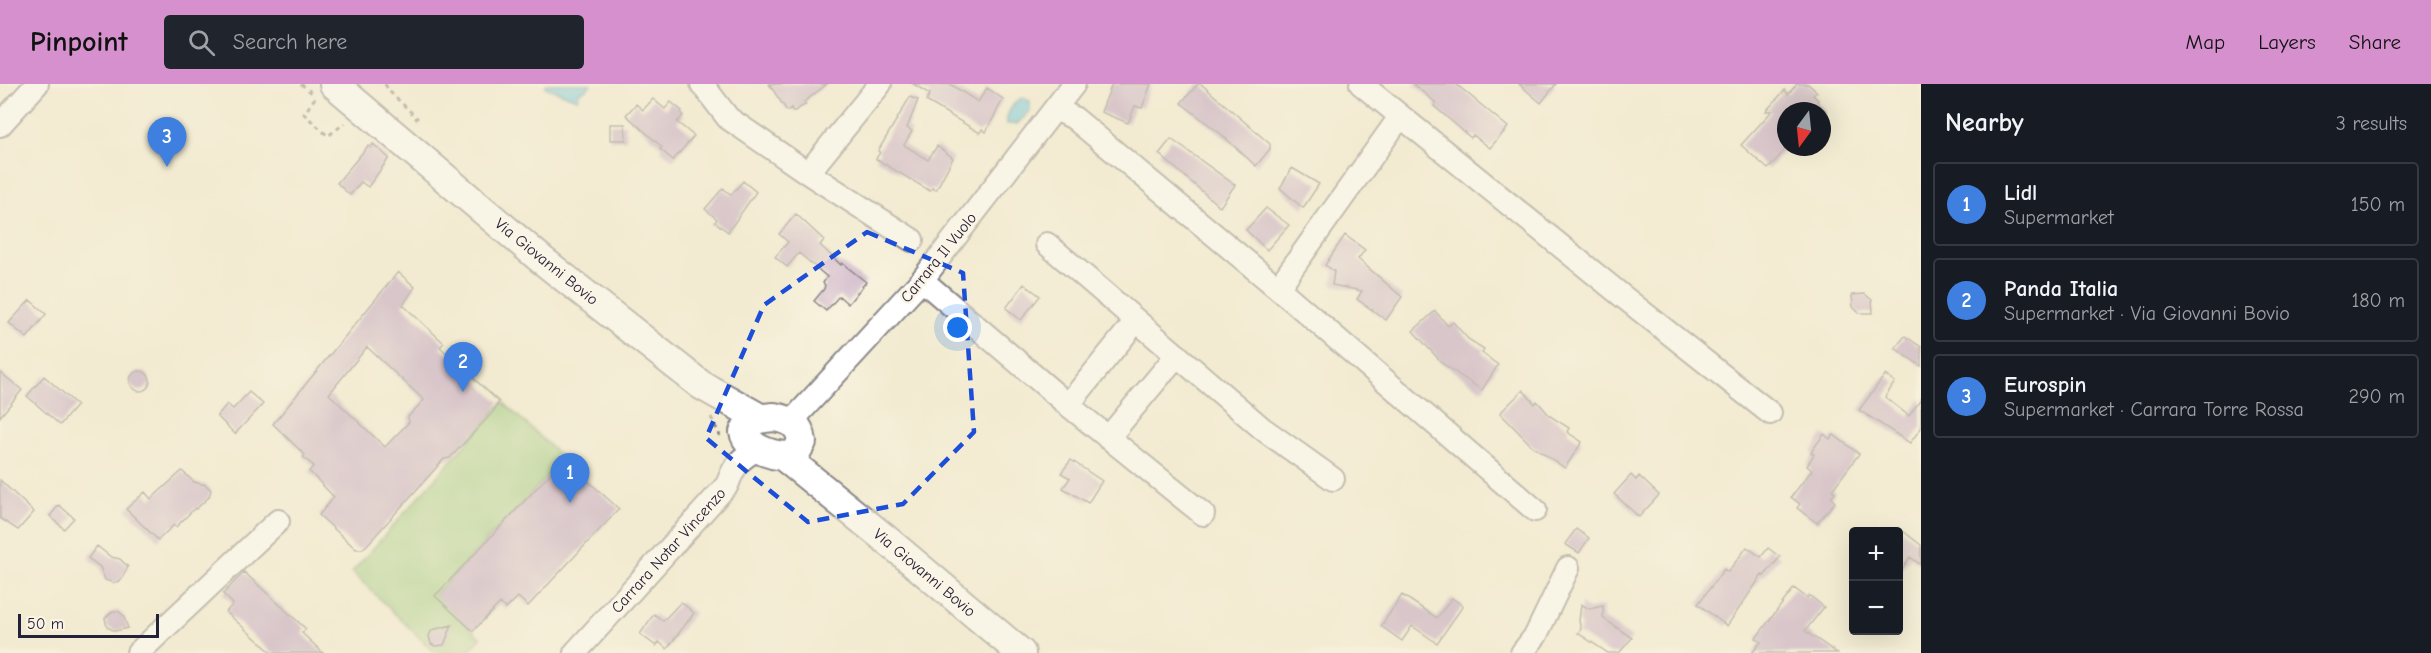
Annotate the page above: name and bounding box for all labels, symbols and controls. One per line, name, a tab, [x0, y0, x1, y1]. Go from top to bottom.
search box	[164, 15, 584, 69]
text: Pinpoint	[30, 26, 128, 58]
icon: search	[185, 26, 218, 59]
text: Search here	[233, 29, 347, 55]
text: Map	[2186, 30, 2225, 54]
text: Layers	[2258, 30, 2316, 54]
text: Share	[2349, 30, 2401, 54]
north arrow	[1777, 102, 1831, 156]
text: Nearby	[1945, 108, 2024, 138]
text: 3 results	[2336, 112, 2407, 135]
pin: 3	[148, 118, 186, 167]
text: Lidl	[2004, 180, 2037, 206]
text: 1	[1963, 193, 1970, 216]
text: 150 m	[2351, 193, 2405, 216]
text: Supermarket	[2004, 206, 2114, 229]
street label: Carrara Il Vuolo	[897, 209, 980, 306]
street label: Via Giovanni Bovio	[491, 215, 602, 309]
text: Panda Italia	[2004, 276, 2118, 302]
text: 2	[1962, 289, 1971, 312]
text: 180 m	[2351, 289, 2405, 312]
text: Supermarket · Via Giovanni Bovio	[2004, 302, 2290, 325]
your location	[943, 313, 972, 342]
pin: 2	[444, 342, 482, 392]
text: Eurospin	[2004, 372, 2086, 398]
text: 3	[1962, 385, 1971, 408]
text: 290 m	[2349, 385, 2405, 408]
text: Supermarket · Carrara Torre Rossa	[2004, 398, 2304, 421]
pin: 1	[550, 454, 590, 503]
street label: Carrara Notar Vincenzo	[608, 484, 730, 617]
street label: Via Giovanni Bovio	[870, 525, 979, 621]
map controls	[1849, 527, 1903, 635]
button: +	[1849, 527, 1903, 581]
button: −	[1849, 581, 1903, 635]
scale bar	[18, 611, 159, 638]
text: 50 m	[27, 615, 64, 633]

